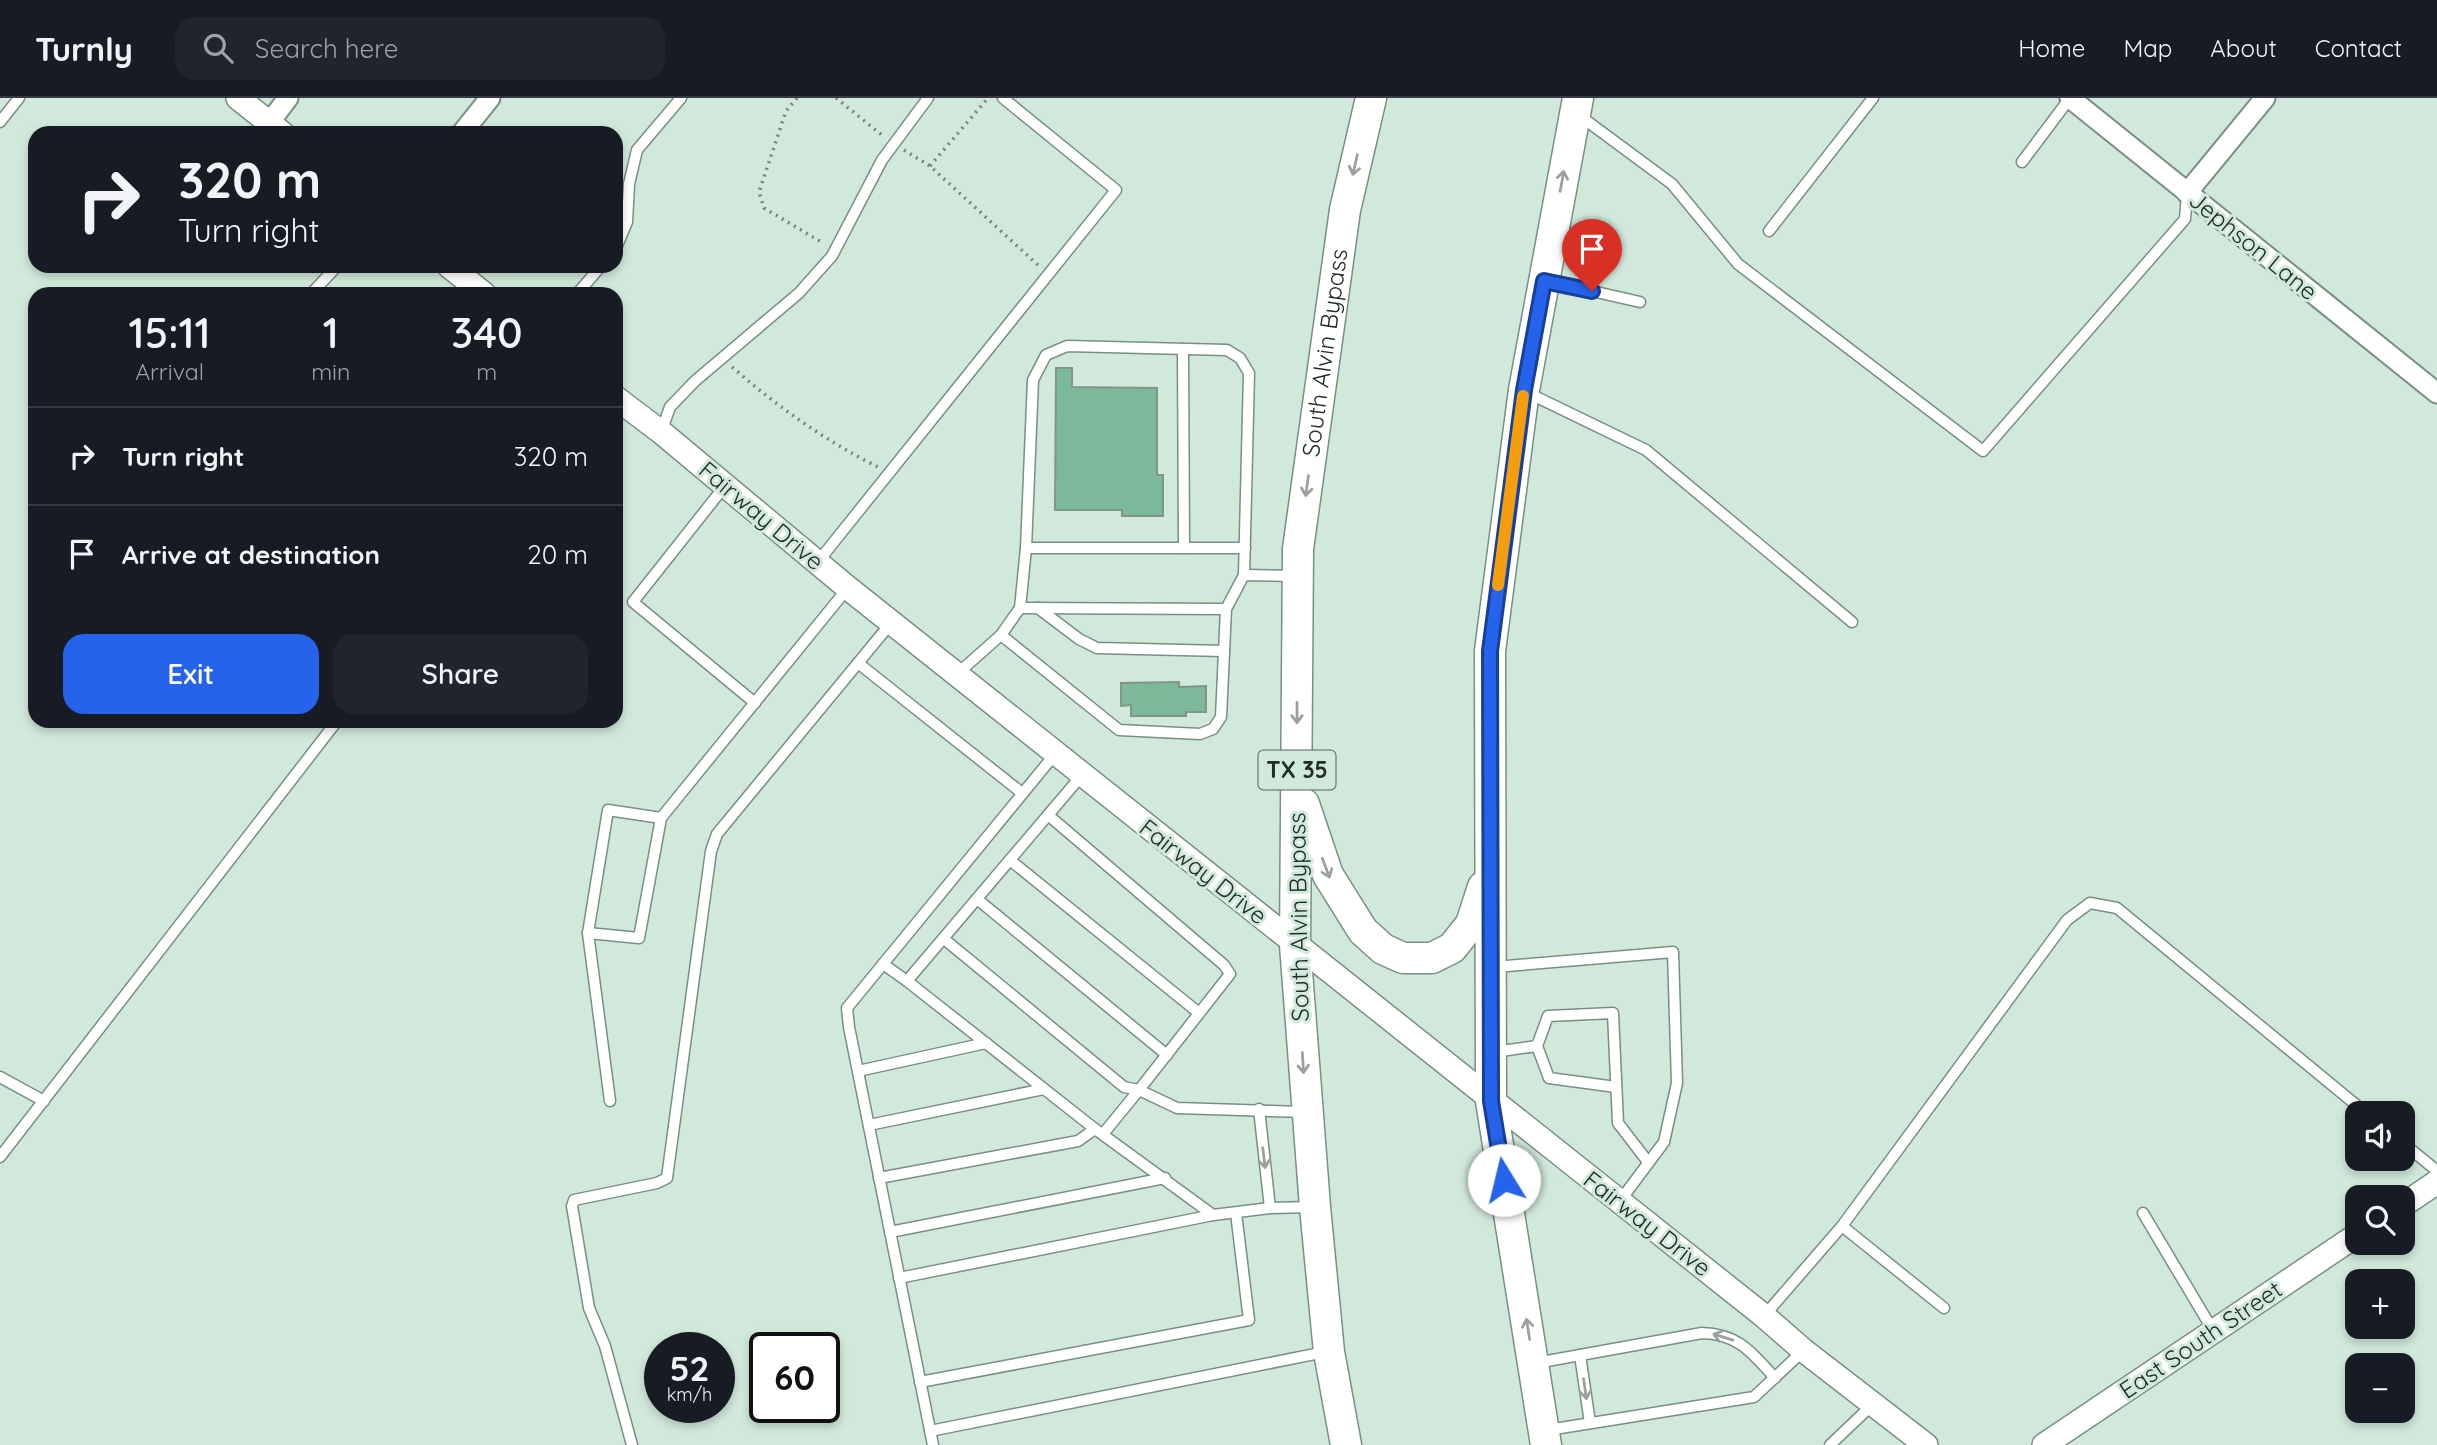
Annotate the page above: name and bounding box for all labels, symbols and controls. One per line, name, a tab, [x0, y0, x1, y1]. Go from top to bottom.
search box	[175, 17, 665, 80]
text: Turnly	[35, 28, 133, 69]
icon: search	[199, 29, 237, 67]
text: Search here	[255, 32, 398, 65]
text: Home	[2018, 33, 2085, 63]
text: Map	[2123, 33, 2172, 63]
text: About	[2210, 33, 2277, 63]
text: Contact	[2315, 33, 2402, 63]
text: 320 m	[178, 149, 321, 210]
one-way arrow	[1348, 153, 1361, 175]
icon: right	[63, 154, 154, 245]
one-way arrow	[1556, 170, 1570, 193]
street label: Jephson Lane	[2183, 184, 2324, 306]
text: Turn right	[178, 210, 319, 250]
pin	[1562, 219, 1622, 291]
icon: arrive	[1573, 230, 1611, 268]
street label: South Alvin Bypass	[1295, 247, 1353, 459]
text: 15:11	[128, 306, 211, 359]
text: 1	[323, 306, 339, 359]
text: 340	[451, 306, 523, 359]
text: Arrival	[135, 357, 204, 386]
text: min	[311, 357, 350, 386]
text: m	[476, 357, 497, 386]
icon: right	[63, 437, 101, 475]
text: Turn right	[122, 440, 244, 473]
text: 320 m	[514, 440, 588, 473]
street label: Fairway Drive	[693, 454, 830, 576]
one-way arrow	[1300, 474, 1313, 497]
icon: arrive	[63, 535, 101, 573]
text: Arrive at destination	[122, 538, 380, 571]
text: 20 m	[527, 538, 588, 571]
button: Exit	[63, 634, 319, 714]
button: Share	[333, 634, 588, 714]
one-way arrow	[1290, 701, 1304, 724]
road number: TX 35	[1258, 750, 1336, 790]
street label: Fairway Drive	[1134, 812, 1273, 930]
street label: South Alvin Bypass	[1281, 812, 1315, 1022]
one-way arrow	[1321, 857, 1334, 879]
one-way arrow	[1297, 1051, 1310, 1074]
map controls	[2345, 1101, 2415, 1423]
button: sound	[2345, 1101, 2415, 1171]
position arrow	[1467, 1143, 1541, 1217]
one-way arrow	[1258, 1147, 1271, 1169]
street label: Fairway Drive	[1578, 1164, 1717, 1282]
button: search	[2345, 1185, 2415, 1255]
button: +	[2345, 1269, 2415, 1339]
street label: East South Street	[2113, 1274, 2287, 1405]
one-way arrow	[1521, 1318, 1534, 1341]
one-way arrow	[1713, 1329, 1735, 1342]
speed limit sign: 60	[749, 1332, 840, 1423]
text: 52	[669, 1346, 710, 1390]
button: −	[2345, 1353, 2415, 1423]
one-way arrow	[1578, 1377, 1591, 1400]
text: km/h	[667, 1383, 712, 1406]

